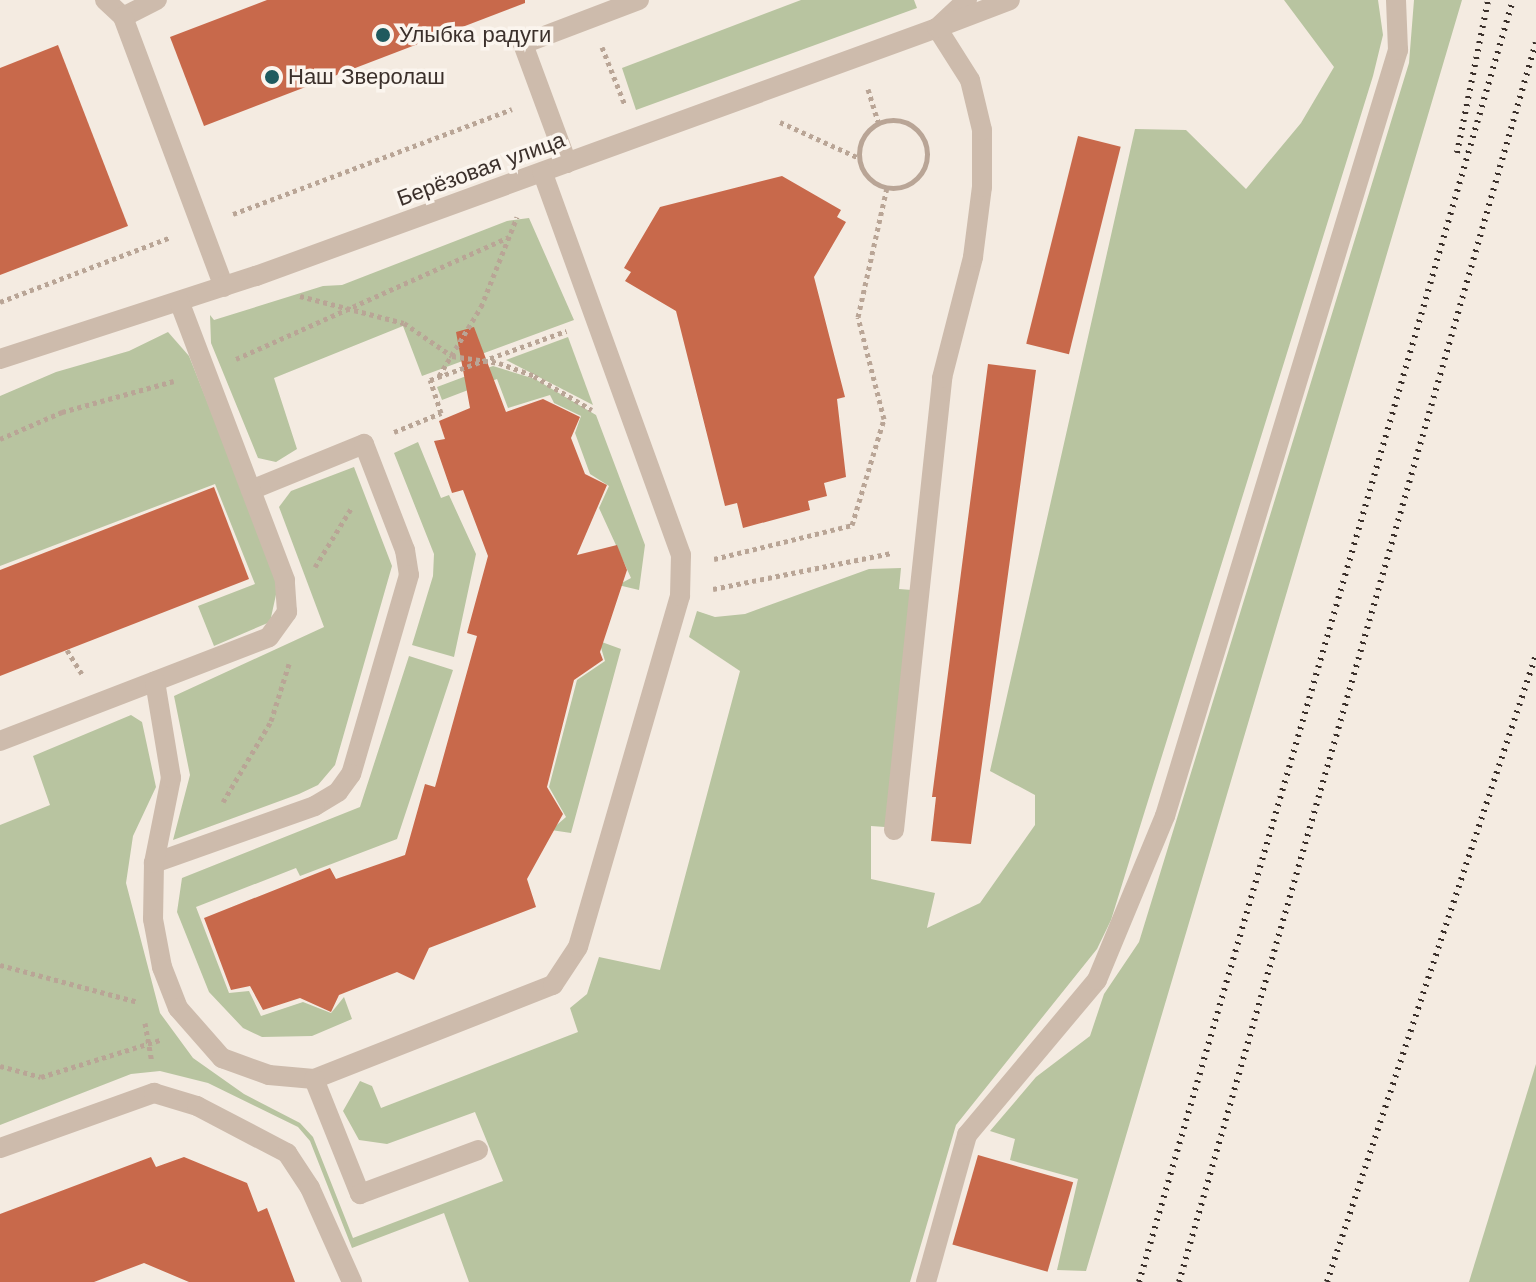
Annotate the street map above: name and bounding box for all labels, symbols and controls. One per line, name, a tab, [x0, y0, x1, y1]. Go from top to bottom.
place label: Улыбка радуги	[399, 22, 551, 48]
marker: Улыбка радуги	[374, 26, 392, 44]
place label: Наш Зверолаш	[288, 64, 445, 90]
marker: Наш Зверолаш	[263, 68, 281, 86]
street label: Берёзовая улица	[393, 126, 569, 212]

